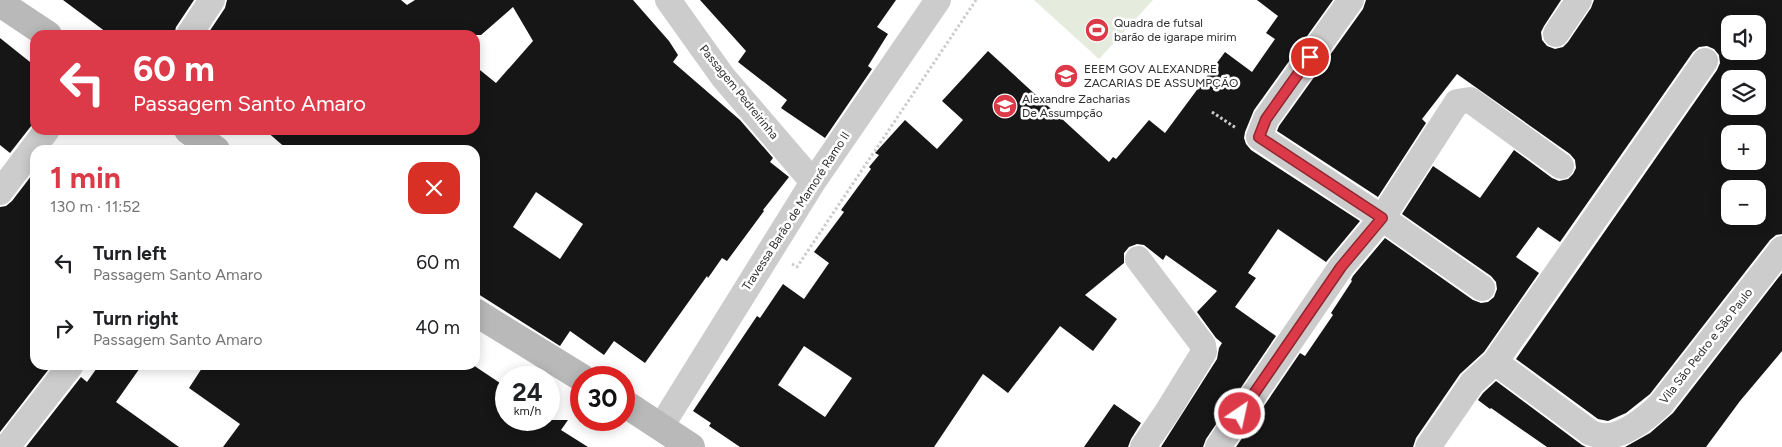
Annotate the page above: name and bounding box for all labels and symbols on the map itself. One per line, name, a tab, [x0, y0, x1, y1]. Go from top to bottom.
place label: Quadra de futsal barão de igarape mirim	[1114, 16, 1237, 44]
sports icon: Quadra de futsal barão de igarape mirim	[1084, 17, 1110, 43]
pin	[1289, 36, 1331, 78]
street label: Passagem Pedreirinha	[697, 42, 781, 142]
place label: EEEM GOV ALEXANDRE ZACARIAS DE ASSUMPÇÃO	[1084, 62, 1238, 90]
school or university icon: EEEM GOV ALEXANDRE ZACARIAS DE ASSUMPÇÃO	[1053, 63, 1079, 89]
place label: Alexandre Zacharias De Assumpção	[1022, 92, 1130, 120]
school or university icon: Alexandre Zacharias De Assumpção	[992, 93, 1018, 119]
street label: Travessa Barão de Mamoré Ramo II	[739, 129, 853, 293]
street label: Vila São Pedro e São Paulo	[1657, 285, 1755, 407]
speed limit sign: 30	[570, 366, 635, 431]
position arrow	[1213, 387, 1265, 439]

